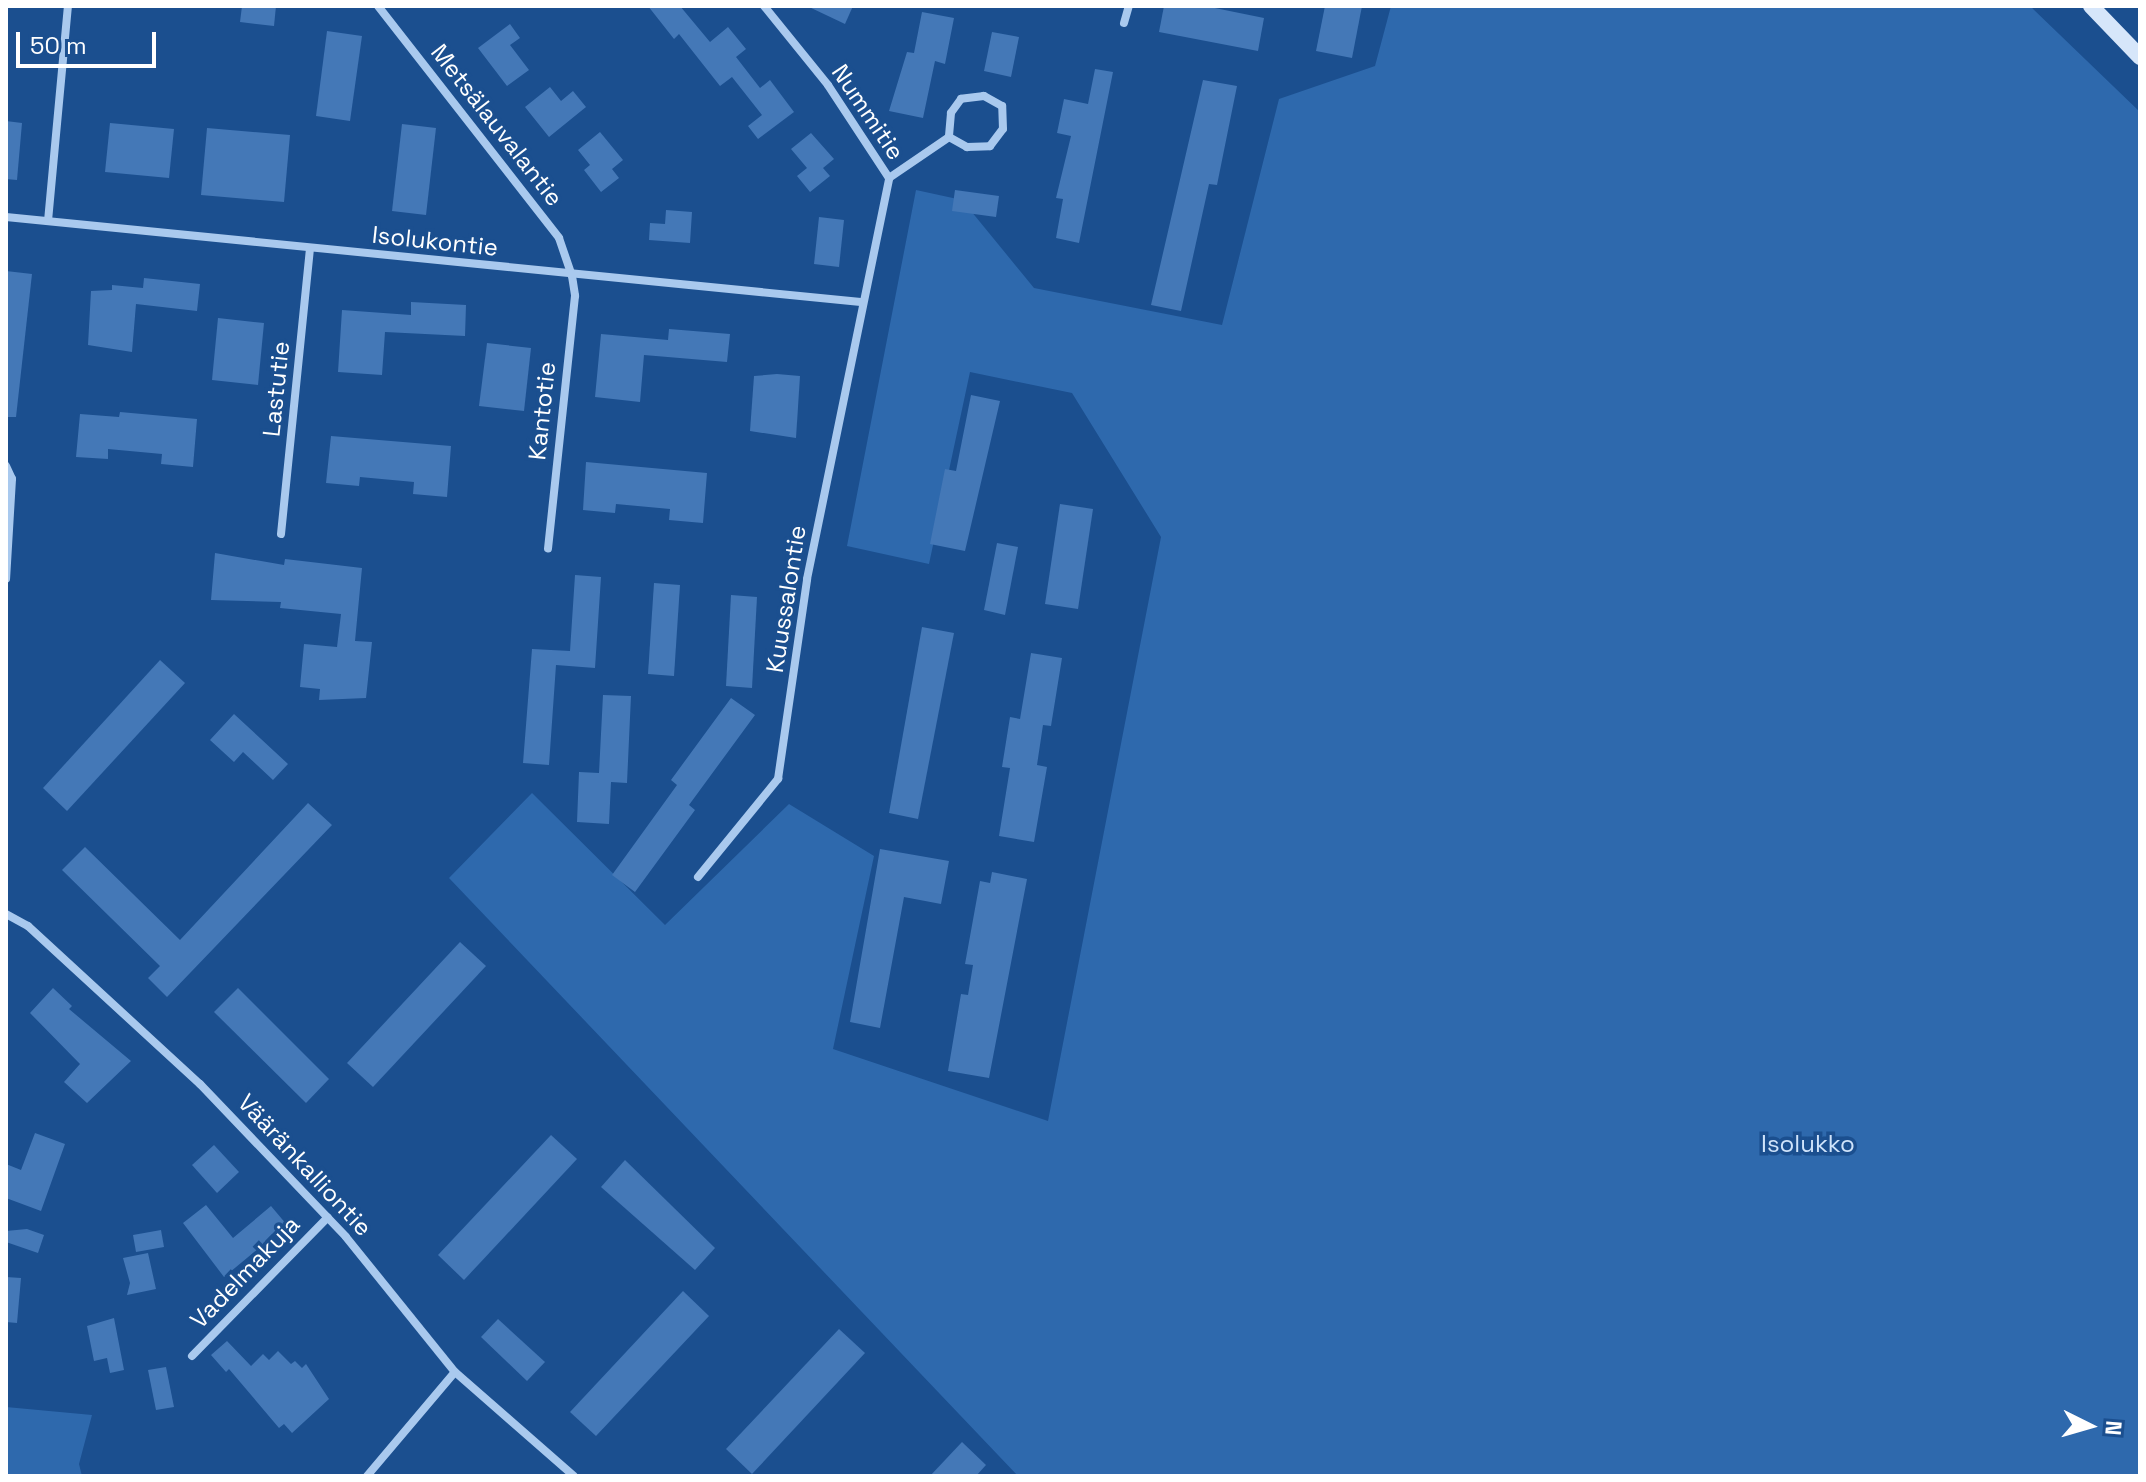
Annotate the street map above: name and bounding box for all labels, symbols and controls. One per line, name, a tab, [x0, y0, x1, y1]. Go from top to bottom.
scale bar	[20, 16, 160, 66]
text: 50 m	[30, 30, 87, 61]
street label: Metsälauvalantie	[425, 38, 569, 212]
street label: Nummitie	[826, 59, 910, 165]
street label: Isolukontie	[371, 220, 499, 262]
street label: Lastutie	[257, 340, 295, 438]
street label: Kantotie	[523, 360, 561, 462]
street label: Kuussalontie	[760, 523, 812, 675]
street label: Vääränkalliontie	[232, 1088, 378, 1242]
park label: Isolukko	[1761, 1130, 1855, 1158]
street label: Vadelmakuja	[184, 1210, 306, 1334]
north arrow	[2050, 1386, 2130, 1466]
text: N	[2099, 1420, 2128, 1437]

